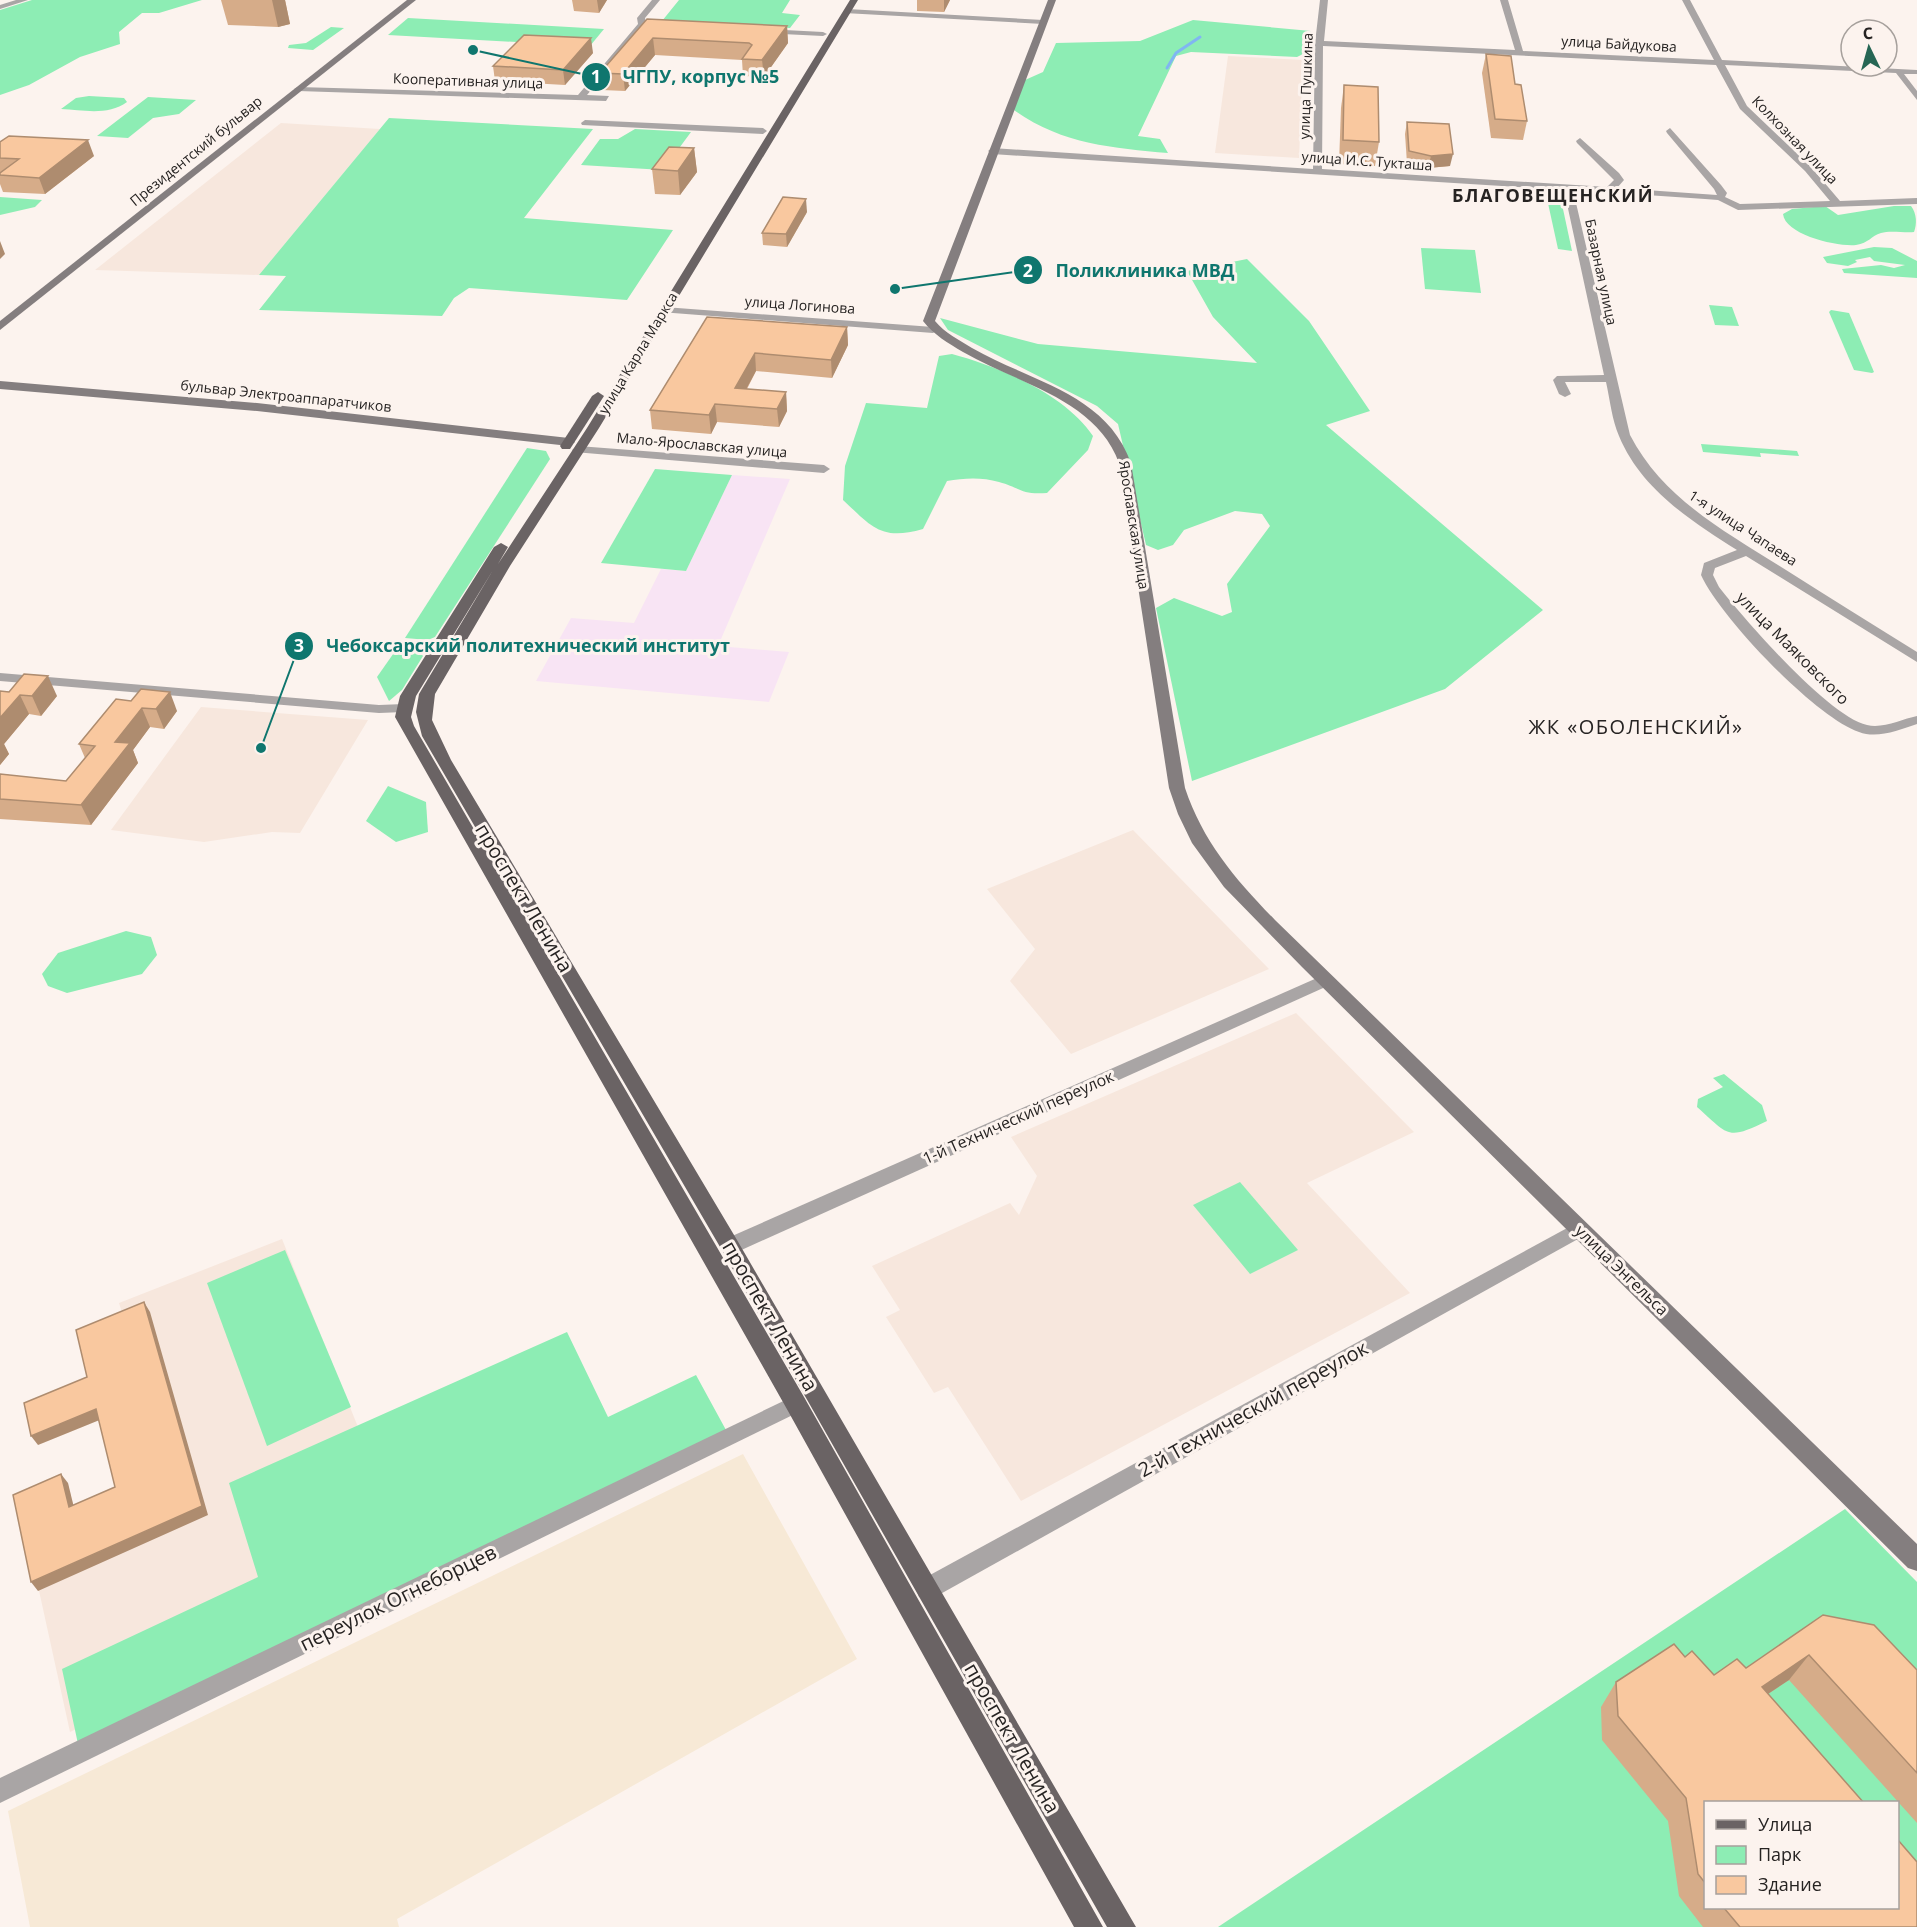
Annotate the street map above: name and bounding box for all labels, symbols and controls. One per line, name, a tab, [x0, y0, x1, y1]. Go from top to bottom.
north arrow	[1839, 18, 1899, 78]
text: С	[1862, 22, 1874, 44]
street label: улица Байдукова	[1561, 31, 1677, 56]
street label: улица Пушкина	[1294, 32, 1317, 140]
callout: ЧГПУ, корпус №5	[581, 59, 792, 95]
text: 1	[591, 64, 601, 88]
text: ЧГПУ, корпус №5	[623, 64, 779, 88]
street label: Кооперативная улица	[393, 68, 543, 93]
street label: Президентский бульвар	[126, 91, 266, 210]
street label: Колхозная улица	[1748, 91, 1842, 188]
street label: улица И.С. Тукташа	[1301, 146, 1433, 175]
district label: БЛАГОВЕЩЕНСКИЙ	[1452, 183, 1654, 207]
street label: Базарная улица	[1581, 217, 1622, 327]
callout: Поликлиника МВД	[1013, 252, 1246, 288]
text: 2	[1023, 258, 1033, 282]
text: Поликлиника МВД	[1055, 258, 1235, 282]
street label: улица Карла Маркса	[594, 288, 682, 417]
street label: улица Логинова	[744, 291, 856, 318]
street label: бульвар Электроаппаратчиков	[180, 375, 393, 416]
street label: Мало-Ярославская улица	[616, 428, 788, 461]
street label: Ярославская улица	[1115, 459, 1154, 591]
street label: 1-я улица Чапаева	[1685, 485, 1801, 570]
street label: улица Маяковского	[1732, 587, 1854, 709]
callout: Чебоксарский политехнический институт	[284, 628, 742, 664]
text: 3	[294, 633, 304, 657]
text: Чебоксарский политехнический институт	[326, 633, 730, 657]
district label: ЖК «ОБОЛЕНСКИЙ»	[1529, 713, 1744, 740]
street label: проспект Ленина	[469, 818, 580, 977]
street label: 1-й Технический переулок	[919, 1065, 1118, 1169]
street label: улица Энгельса	[1571, 1220, 1673, 1320]
street label: проспект Ленина	[716, 1236, 824, 1396]
street label: 2-й Технический переулок	[1133, 1334, 1373, 1483]
street label: переулок Огнеборцев	[295, 1538, 501, 1657]
street label: проспект Ленина	[958, 1658, 1066, 1818]
legend	[1704, 1801, 1899, 1909]
text: Улица	[1758, 1812, 1812, 1836]
text: Парк	[1758, 1842, 1802, 1866]
text: Здание	[1758, 1872, 1822, 1896]

